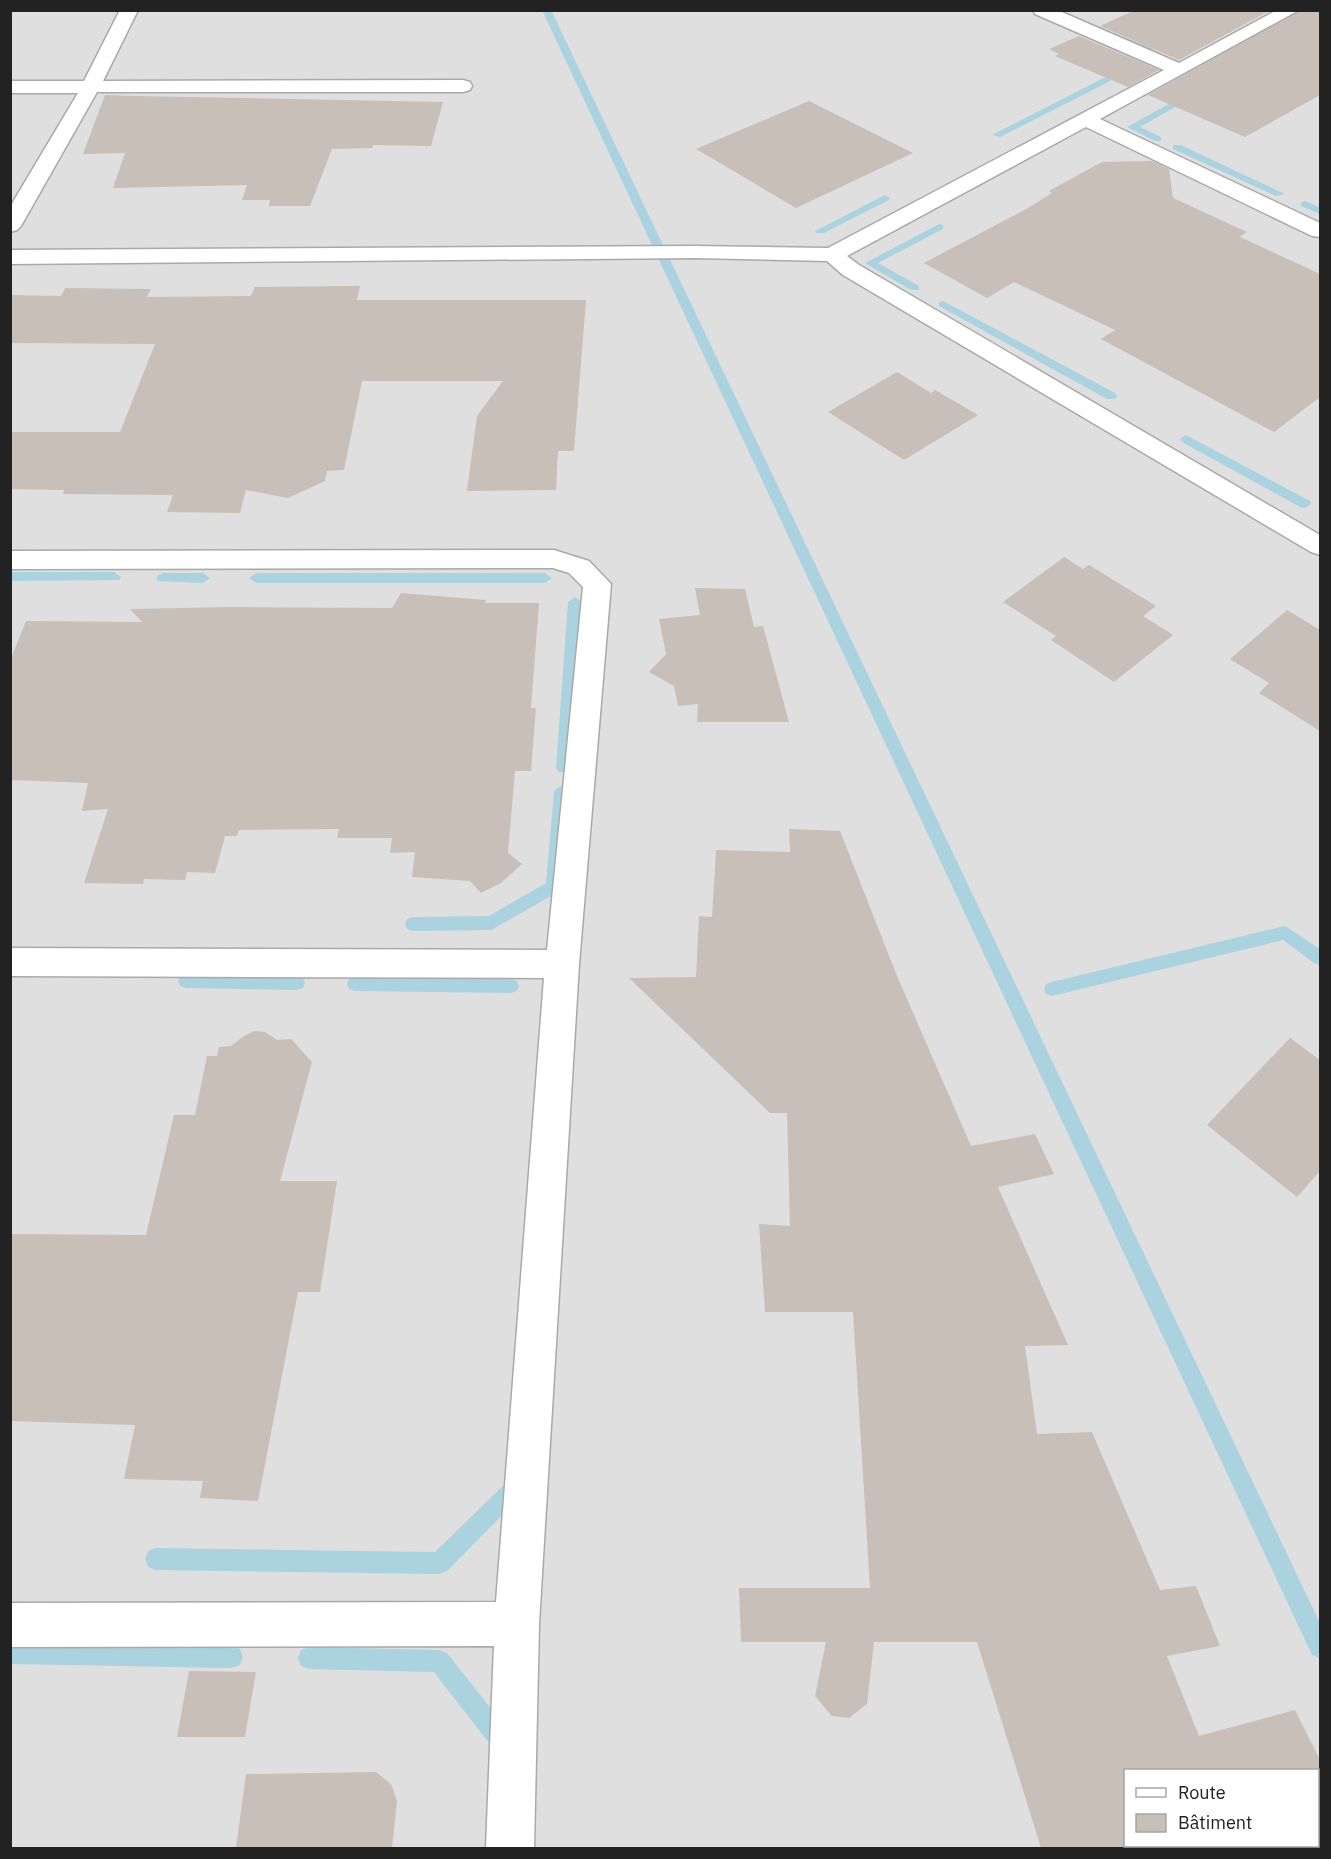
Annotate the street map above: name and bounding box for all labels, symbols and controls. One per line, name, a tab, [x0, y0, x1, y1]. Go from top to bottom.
legend	[1124, 1769, 1319, 1847]
text: Route	[1178, 1781, 1226, 1804]
text: Bâtiment	[1178, 1811, 1252, 1834]

